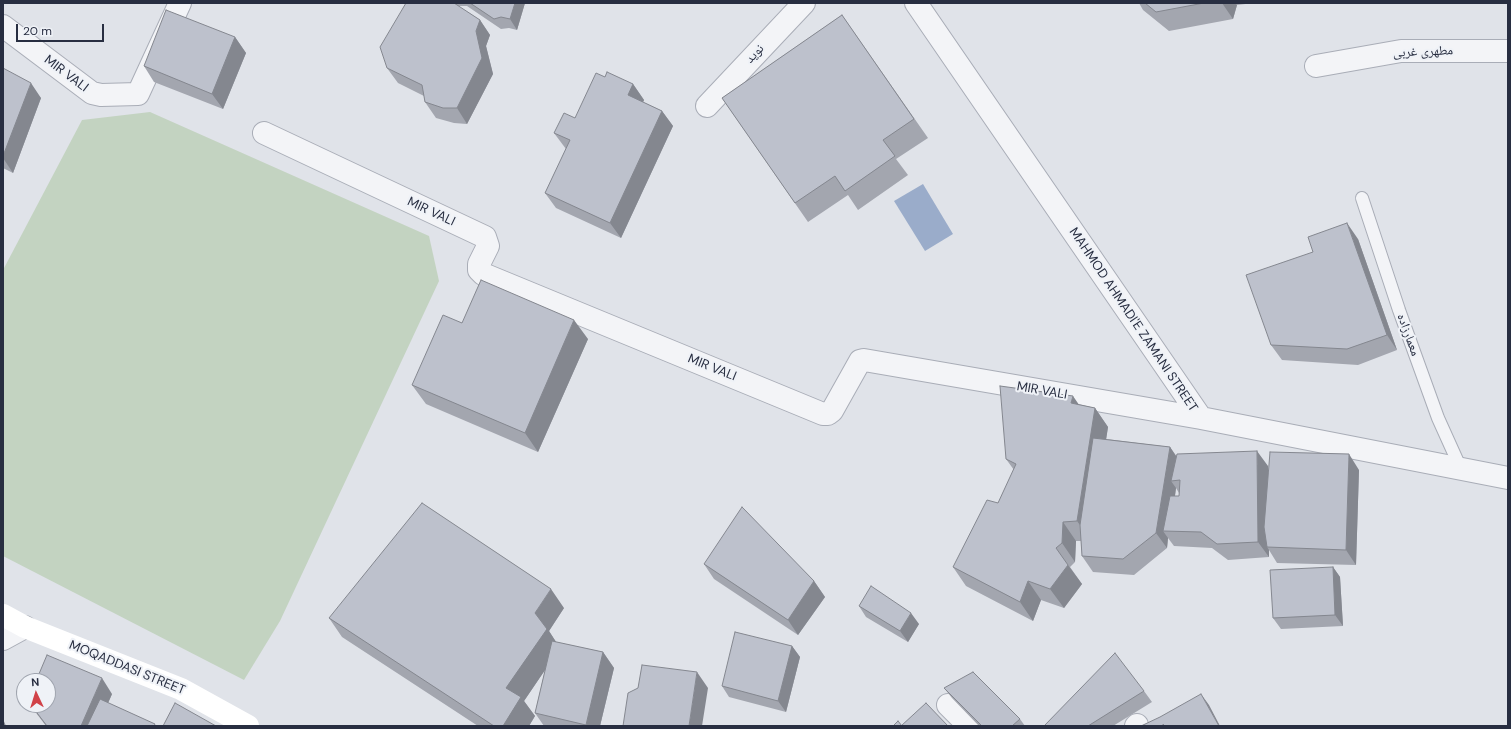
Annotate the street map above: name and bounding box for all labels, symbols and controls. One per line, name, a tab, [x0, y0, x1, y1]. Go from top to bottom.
scale bar	[18, 16, 106, 42]
text: 20 m	[23, 23, 52, 39]
street label: نوید	[742, 41, 768, 67]
street label: مطهری غربی	[1393, 43, 1453, 61]
street label: MIR VALI	[41, 52, 91, 96]
street label: MIR VALI	[405, 194, 457, 230]
street label: MAHMOD AHMADI'E ZAMANI STREET	[1065, 225, 1201, 415]
street label: معمارزاده	[1393, 312, 1423, 358]
street label: MIR VALI	[685, 351, 739, 385]
street label: MIR VALI	[1015, 379, 1069, 403]
street label: MOQADDASI STREET	[67, 638, 187, 698]
north arrow	[16, 673, 56, 713]
text: N	[31, 675, 40, 689]

